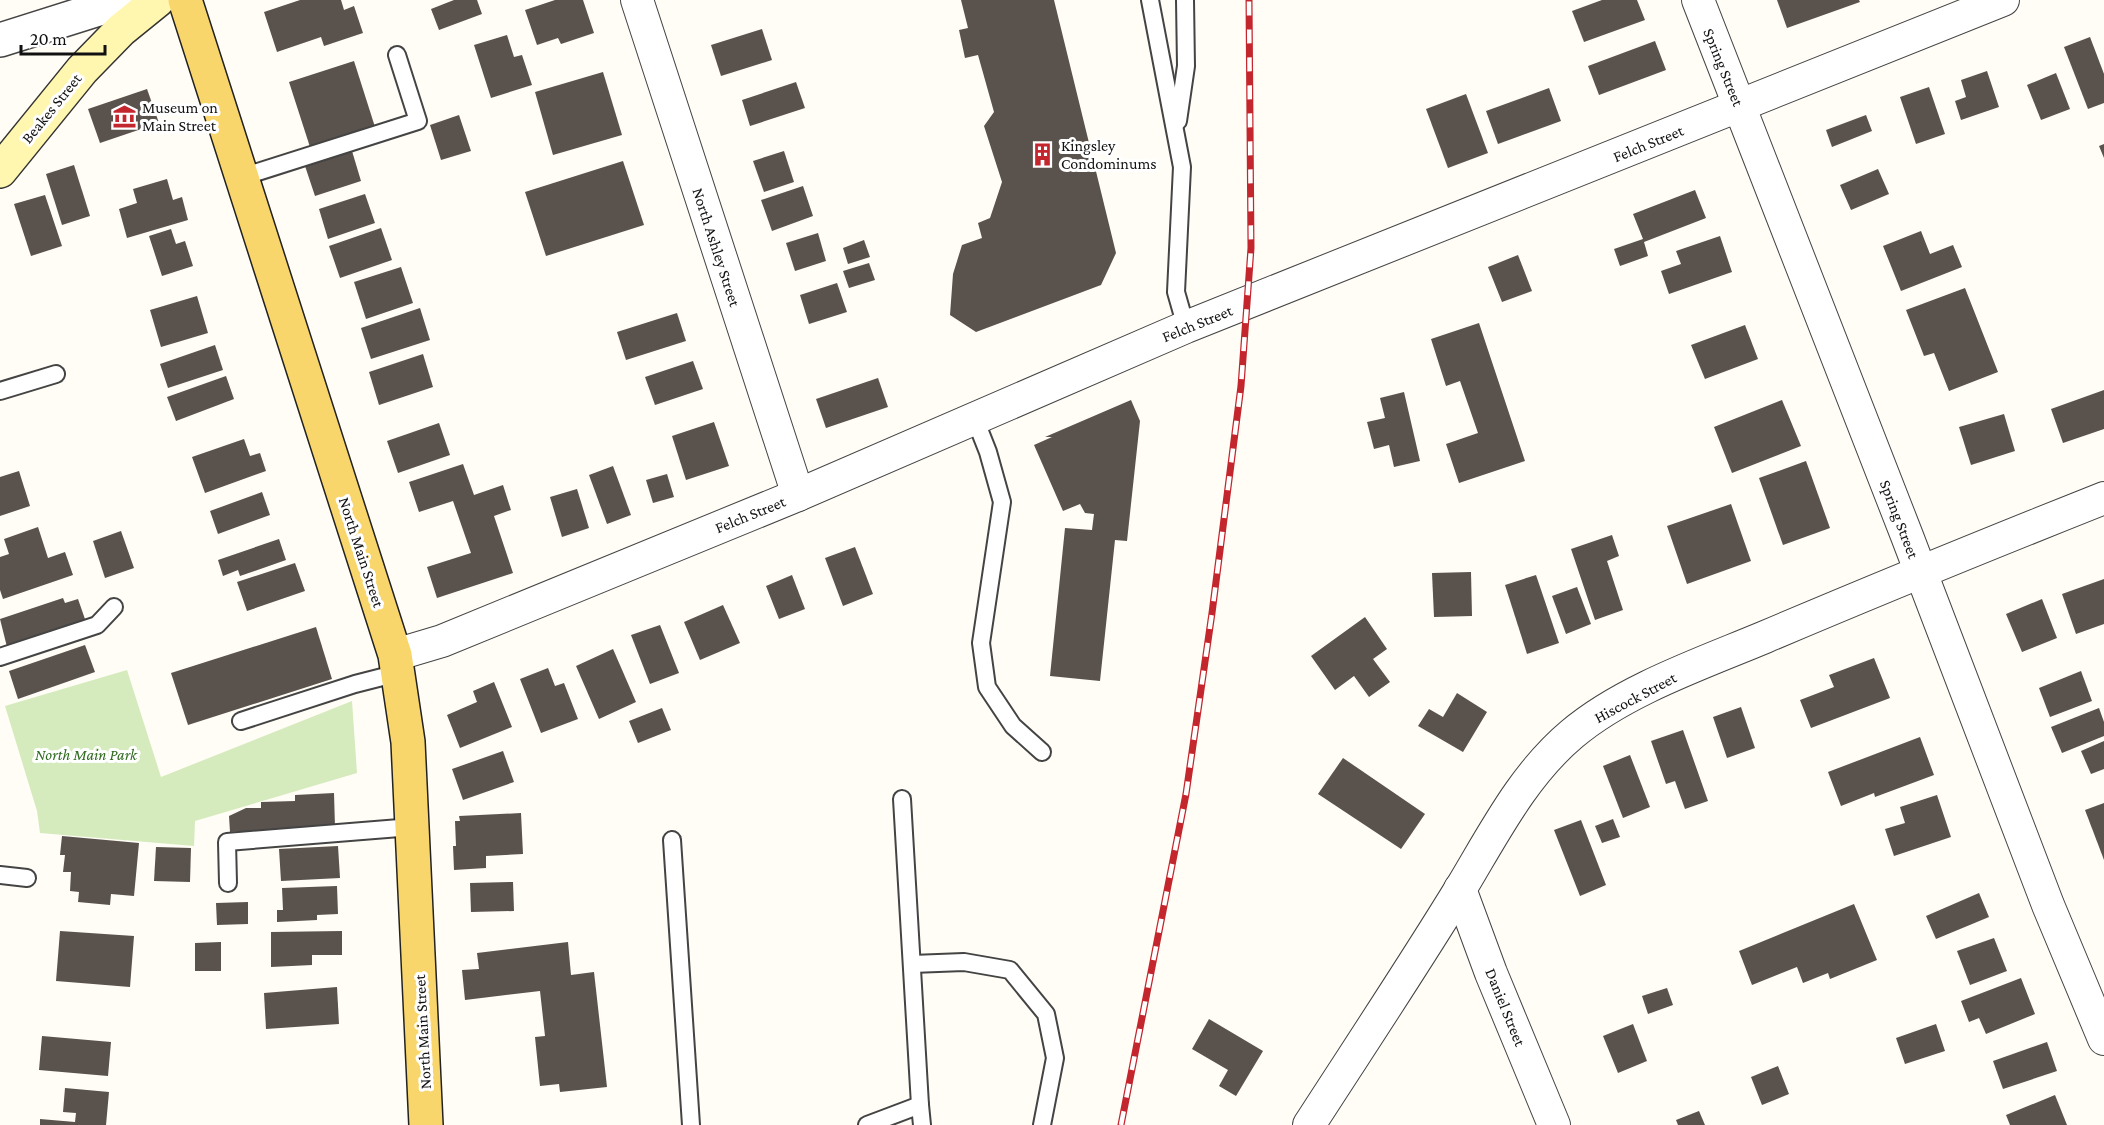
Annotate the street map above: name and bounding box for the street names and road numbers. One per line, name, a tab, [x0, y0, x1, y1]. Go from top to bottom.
street label: Spring Street	[1699, 26, 1747, 110]
street label: Beakes Street	[18, 70, 85, 147]
street label: Felch Street	[1611, 121, 1687, 165]
street label: North Ashley Street	[688, 186, 744, 310]
street label: Felch Street	[1160, 301, 1236, 345]
street label: Spring Street	[1876, 478, 1923, 562]
street label: Felch Street	[713, 492, 789, 536]
street label: North Main Street	[336, 495, 388, 610]
street label: Hiscock Street	[1591, 668, 1680, 726]
street label: Daniel Street	[1482, 966, 1529, 1049]
street label: North Main Street	[411, 973, 434, 1090]

